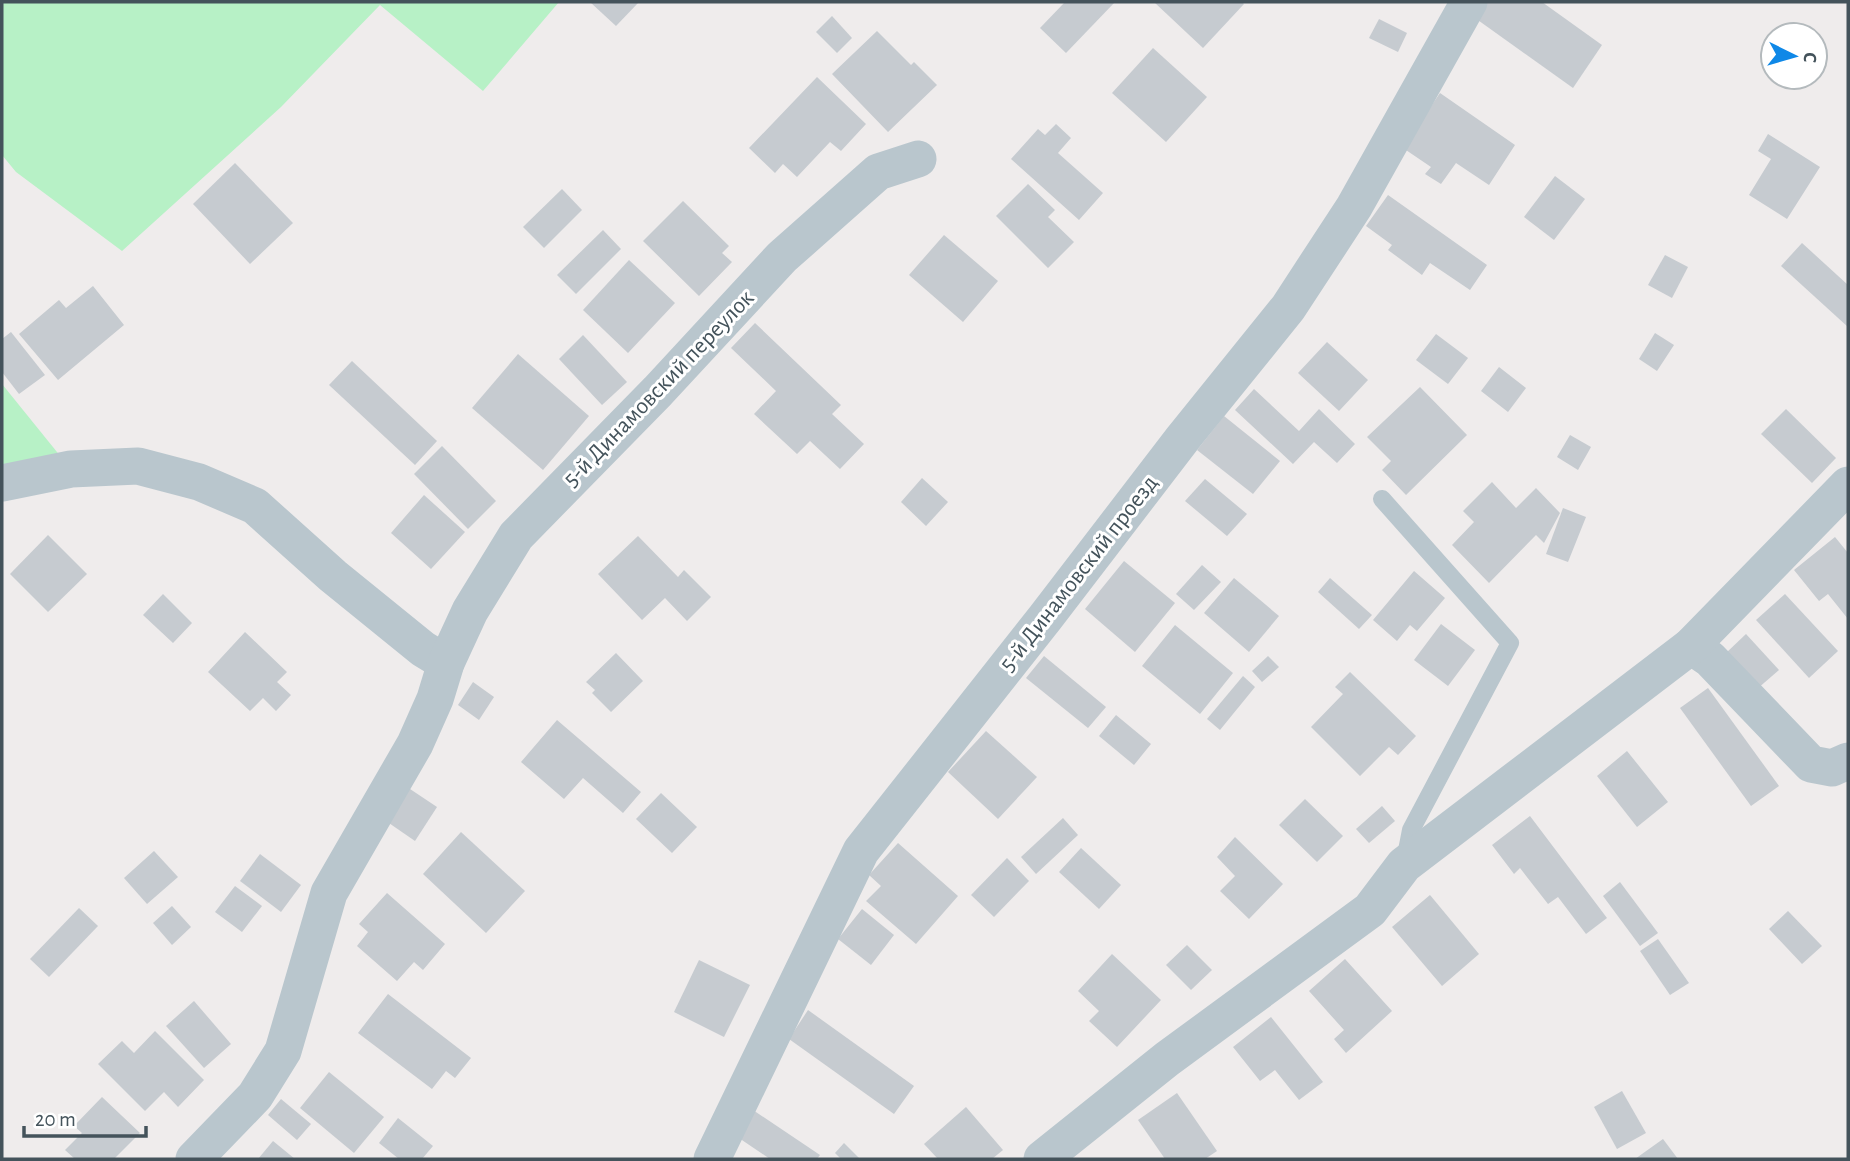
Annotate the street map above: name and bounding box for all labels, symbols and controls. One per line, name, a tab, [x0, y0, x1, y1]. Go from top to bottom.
north arrow	[1759, 21, 1829, 91]
text: С	[1800, 51, 1819, 63]
street label: 5-й Динамовский переулок	[559, 286, 759, 491]
street label: 5-й Динамовский проезд	[995, 471, 1163, 676]
scale bar	[24, 1094, 147, 1138]
text: 20 m	[35, 1109, 76, 1130]

